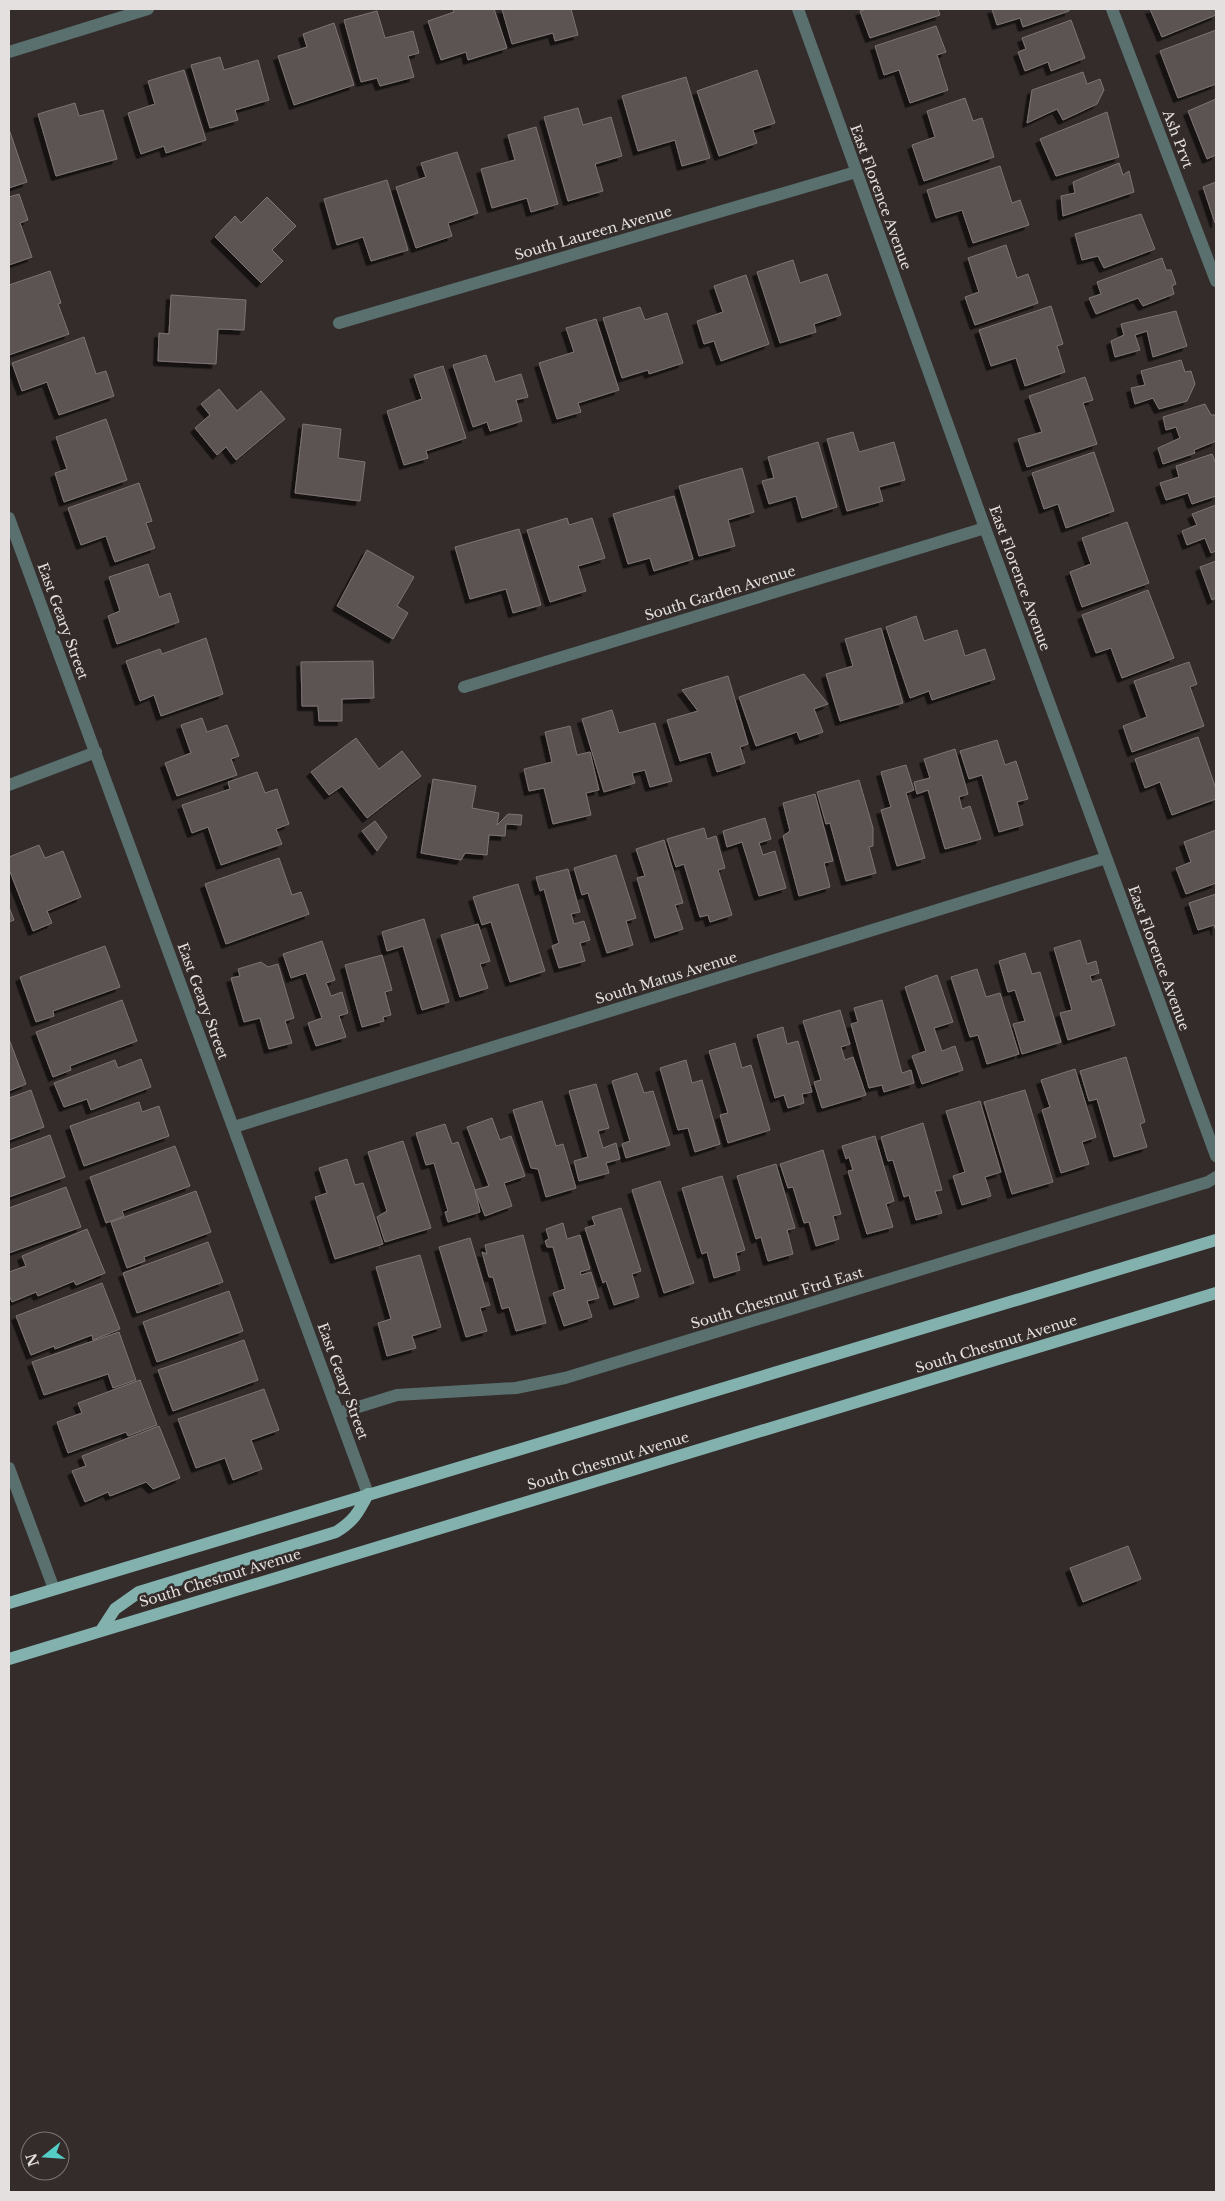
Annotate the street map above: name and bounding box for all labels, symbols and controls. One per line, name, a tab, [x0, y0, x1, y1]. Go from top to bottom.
street label: Ash Prvt	[1158, 106, 1198, 171]
street label: East Florence Avenue	[846, 122, 916, 272]
street label: South Laureen Avenue	[512, 202, 674, 264]
street label: East Florence Avenue	[985, 503, 1055, 653]
street label: East Geary Street	[34, 560, 93, 682]
street label: South Garden Avenue	[642, 561, 798, 625]
street label: East Florence Avenue	[1124, 883, 1194, 1033]
street label: East Geary Street	[174, 940, 233, 1062]
street label: South Matus Avenue	[593, 948, 739, 1008]
street label: South Chestnut Ftrd East	[688, 1263, 866, 1333]
street label: South Chestnut Avenue	[913, 1311, 1079, 1377]
street label: East Geary Street	[314, 1320, 373, 1442]
street label: South Chestnut Avenue	[525, 1428, 691, 1494]
street label: South Chestnut Avenue	[137, 1545, 303, 1611]
north arrow	[20, 2131, 70, 2181]
text: N	[22, 2151, 43, 2169]

